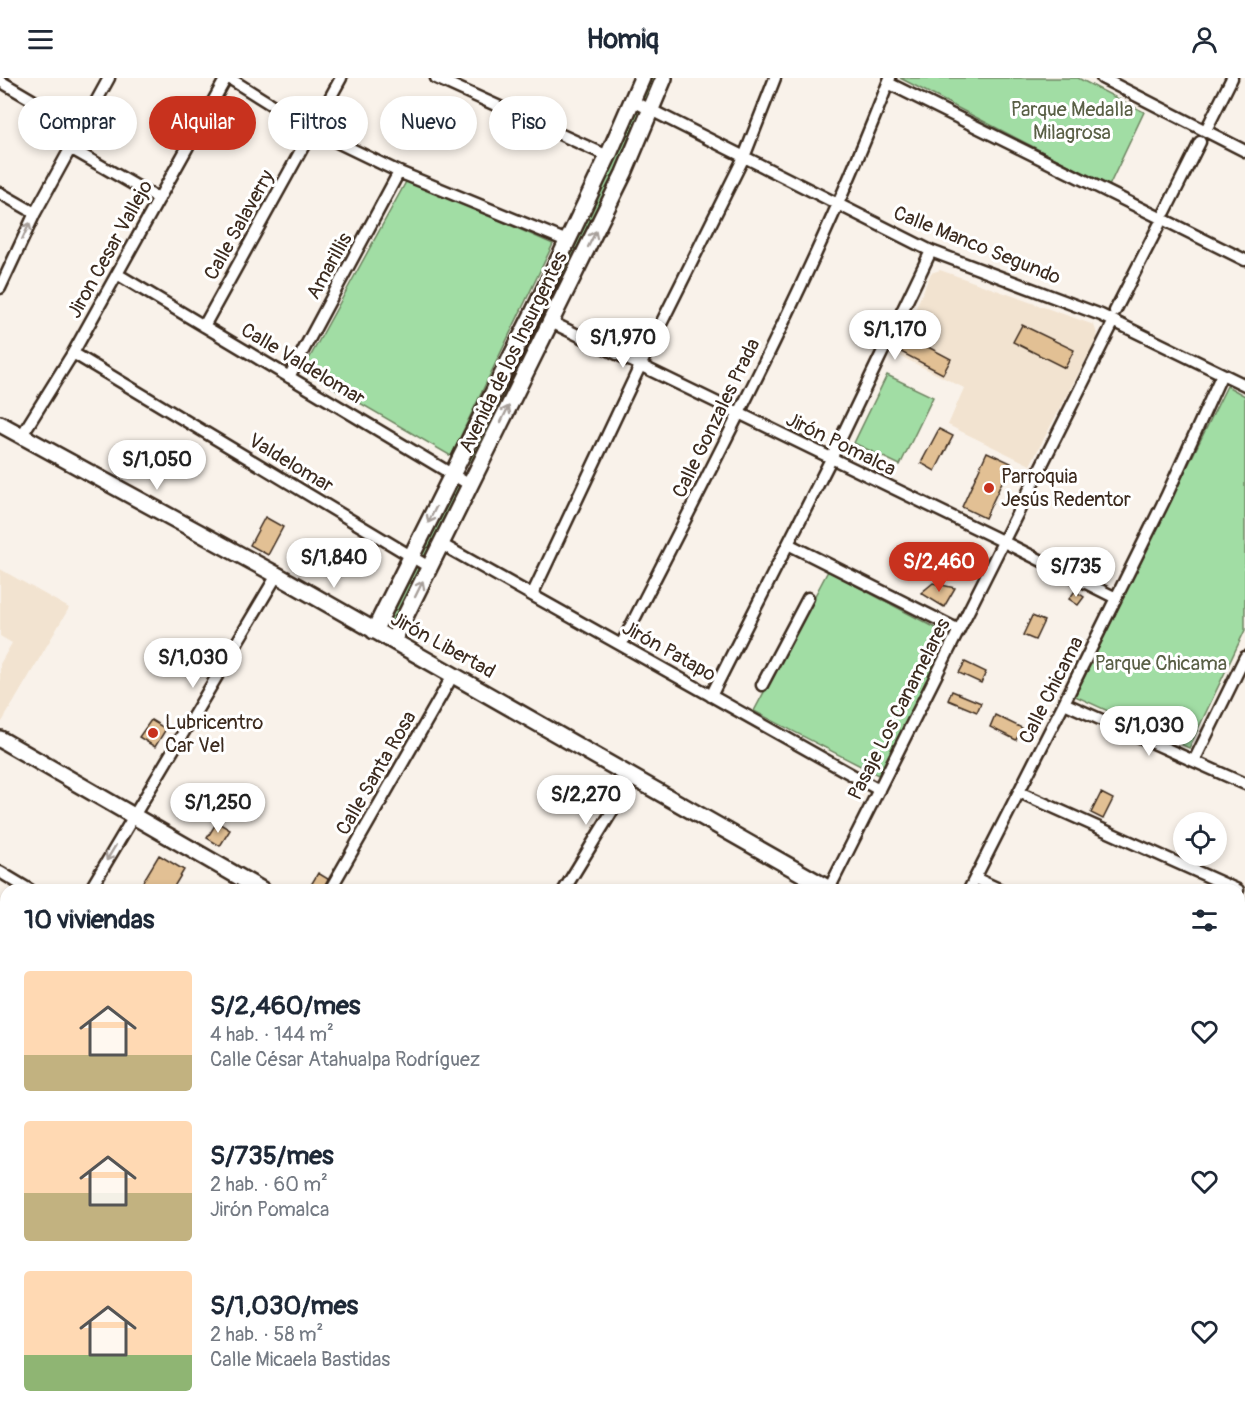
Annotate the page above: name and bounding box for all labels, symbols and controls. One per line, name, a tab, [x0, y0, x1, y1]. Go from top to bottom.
icon: menu	[24, 23, 57, 56]
text: Homiq	[586, 23, 659, 56]
icon: person	[1188, 23, 1221, 56]
chip: Comprar	[18, 96, 137, 150]
chip: Alquilar	[149, 96, 256, 150]
chip: Filtros	[268, 96, 368, 150]
chip: Nuevo	[380, 96, 477, 150]
chip: Piso	[489, 96, 567, 150]
park label: Parque Medalla Milagrosa	[1011, 97, 1133, 145]
street label: Calle Salaverry	[198, 165, 280, 284]
street label: Jiron Cesar Vallejo	[62, 175, 158, 322]
street label: Calle Manco Segundo	[890, 200, 1064, 290]
one-way arrow	[21, 223, 32, 241]
street label: Amarillis	[301, 228, 357, 304]
one-way arrow	[586, 230, 598, 248]
street label: Avenida de los Insurgentes	[453, 247, 573, 457]
pin: S/1,170	[840, 310, 950, 361]
street label: Calle Valdelomar	[236, 317, 370, 411]
text: S/1,170	[863, 317, 927, 342]
pin: S/1,970	[568, 318, 678, 369]
text: S/1,970	[590, 325, 656, 350]
street label: Calle Gonzales Prada	[667, 334, 765, 502]
one-way arrow	[500, 405, 512, 423]
street label: Jirón Pomalca	[782, 407, 900, 481]
street label: Valdelomar	[244, 428, 338, 498]
pin: S/1,050	[102, 440, 212, 491]
text: S/1,050	[122, 447, 192, 472]
place label: Parroquia Jesús Redentor	[1001, 464, 1131, 512]
marker: Parroquia Jesús Redentor	[982, 481, 996, 495]
one-way arrow	[425, 506, 437, 524]
pin: S/1,840	[279, 538, 389, 589]
pin: S/2,460	[884, 542, 994, 593]
text: S/1,840	[300, 545, 368, 570]
pin: S/735	[1034, 547, 1118, 598]
text: S/2,460	[903, 549, 975, 574]
text: S/735	[1050, 554, 1102, 579]
one-way arrow	[413, 580, 425, 598]
street label: Jirón Libertad	[386, 606, 500, 684]
street label: Pasaje Los Canamelares	[842, 614, 956, 804]
street label: Jirón Patapo	[618, 615, 720, 687]
street label: Calle Chicama	[1013, 632, 1089, 748]
pin: S/1,030	[138, 638, 248, 689]
text: S/1,030	[158, 645, 228, 670]
park label: Parque Chicama	[1095, 651, 1227, 676]
pin: S/1,030	[1094, 706, 1204, 757]
street label: Calle Santa Rosa	[330, 707, 422, 839]
place label: Lubricentro Car Vel	[165, 710, 263, 758]
text: S/1,030	[1114, 713, 1184, 738]
marker: Lubricentro Car Vel	[146, 726, 160, 740]
pin: S/2,270	[531, 775, 641, 826]
text: S/2,270	[551, 782, 621, 807]
pin: S/1,250	[163, 783, 273, 834]
text: S/1,250	[184, 790, 252, 815]
map controls	[1173, 812, 1227, 866]
button: locate	[1173, 812, 1227, 866]
one-way arrow	[105, 844, 117, 861]
text: 10 viviendas	[24, 904, 154, 936]
icon: filters	[1188, 904, 1221, 937]
text: S/2,460/mes	[210, 990, 360, 1022]
icon: home	[72, 995, 144, 1067]
icon: heart	[1188, 1015, 1221, 1048]
text: 4 hab. · 144 m²	[210, 1022, 334, 1047]
text: Calle César Atahualpa Rodríguez	[210, 1047, 480, 1072]
text: S/735/mes	[210, 1140, 334, 1172]
icon: home	[72, 1145, 144, 1217]
icon: heart	[1188, 1165, 1221, 1198]
text: 2 hab. · 60 m²	[210, 1172, 328, 1197]
text: Jirón Pomalca	[210, 1197, 329, 1222]
text: S/1,030/mes	[210, 1290, 358, 1322]
icon: home	[72, 1295, 144, 1367]
icon: heart	[1188, 1315, 1221, 1348]
text: 2 hab. · 58 m²	[210, 1322, 323, 1347]
text: Calle Micaela Bastidas	[210, 1347, 390, 1372]

